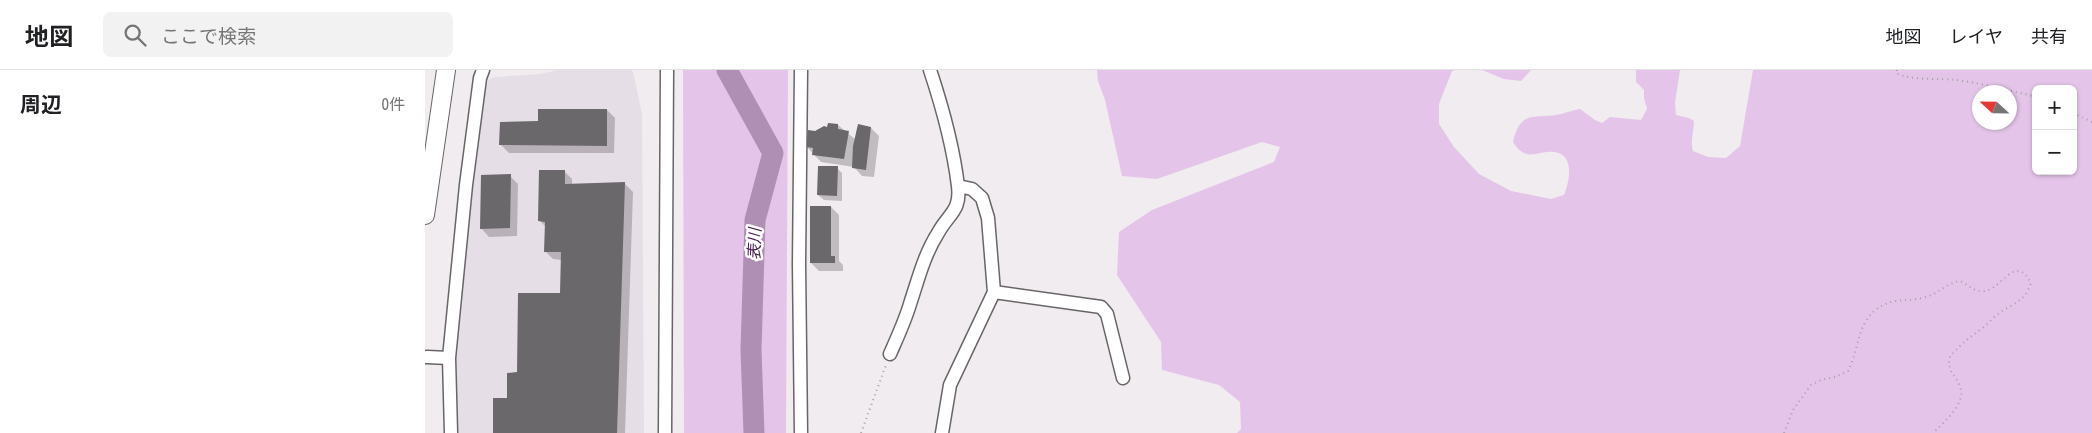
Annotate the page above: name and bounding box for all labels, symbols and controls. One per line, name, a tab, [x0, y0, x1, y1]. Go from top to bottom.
search box	[103, 12, 453, 57]
icon: search	[121, 21, 149, 49]
text: 地図	[25, 23, 73, 50]
text: ここで検索	[161, 25, 256, 47]
text: 地図	[1886, 26, 1922, 47]
text: レイヤ	[1950, 26, 2003, 47]
text: 共有	[2031, 26, 2067, 47]
north arrow	[1972, 85, 2017, 130]
map controls	[2032, 85, 2077, 175]
button: +	[2032, 85, 2077, 130]
text: 周辺	[20, 92, 62, 116]
text: 0件	[381, 95, 405, 113]
button: −	[2032, 130, 2077, 175]
water label: 表川	[744, 226, 764, 260]

